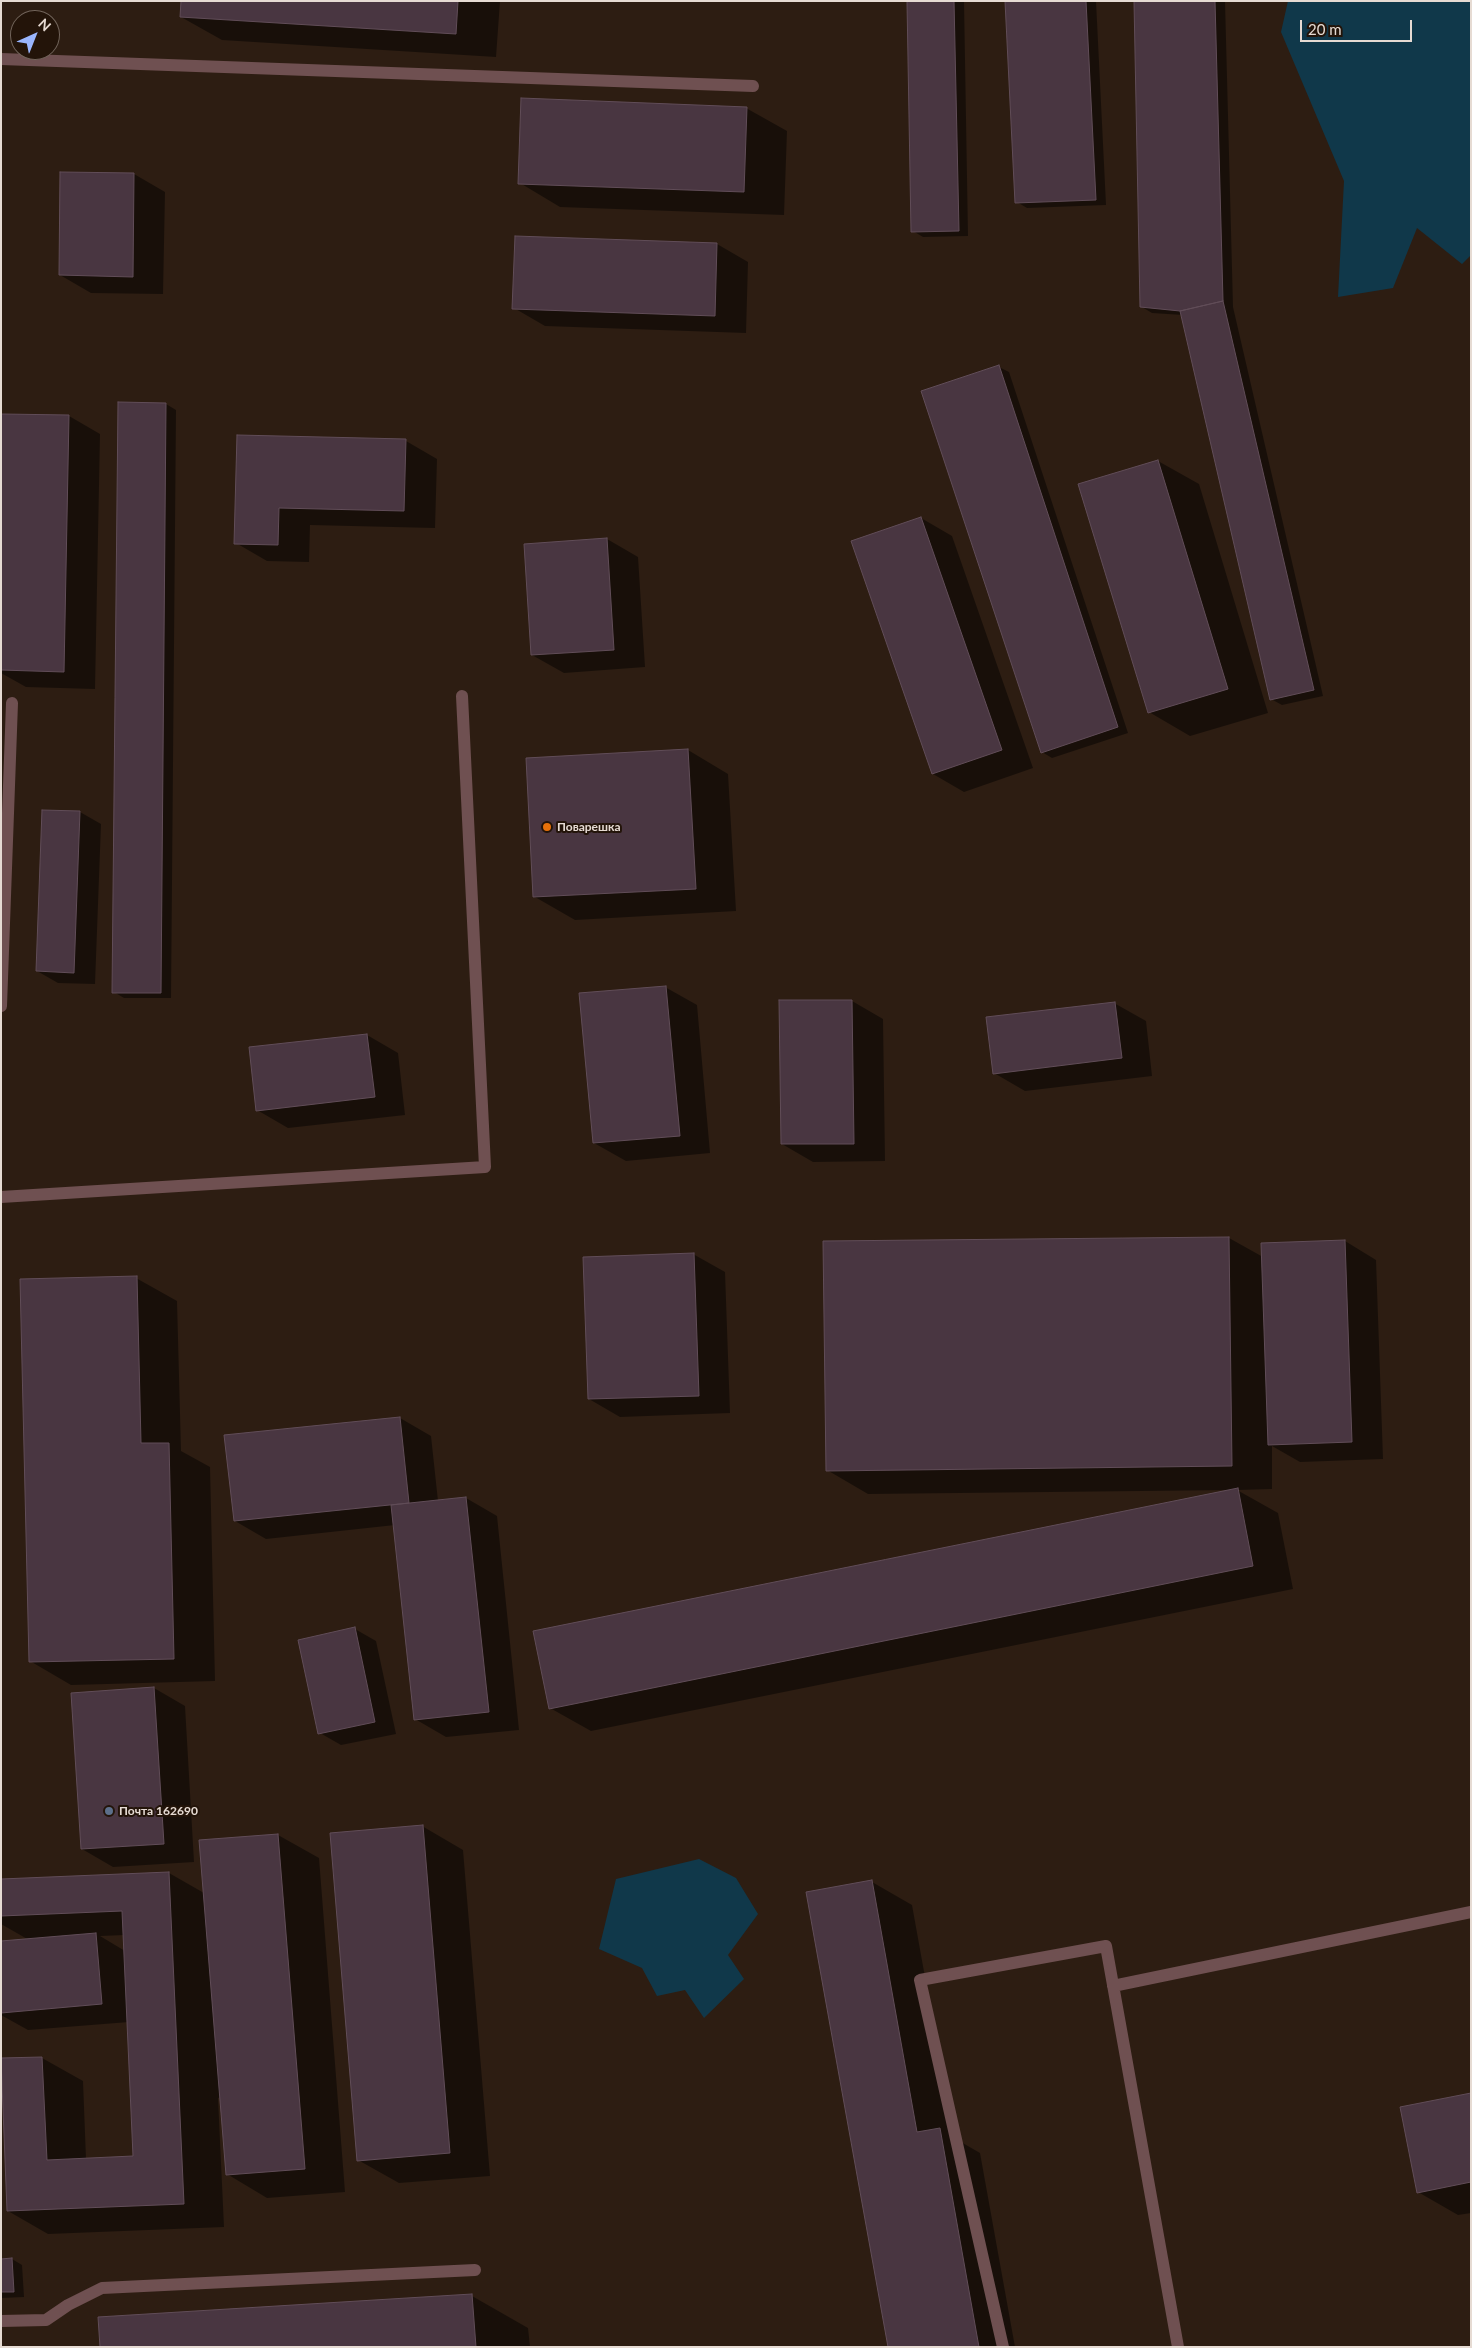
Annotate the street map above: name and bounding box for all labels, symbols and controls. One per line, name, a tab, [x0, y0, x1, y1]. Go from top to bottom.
north arrow	[10, 10, 60, 60]
scale bar	[1302, 10, 1414, 42]
text: N	[35, 15, 55, 34]
text: 20 m	[1308, 20, 1342, 38]
place label: Поварешка	[557, 820, 621, 834]
marker: Поварешка	[541, 821, 553, 833]
place label: Почта 162690	[119, 1804, 198, 1818]
marker: Почта 162690	[103, 1805, 115, 1817]

